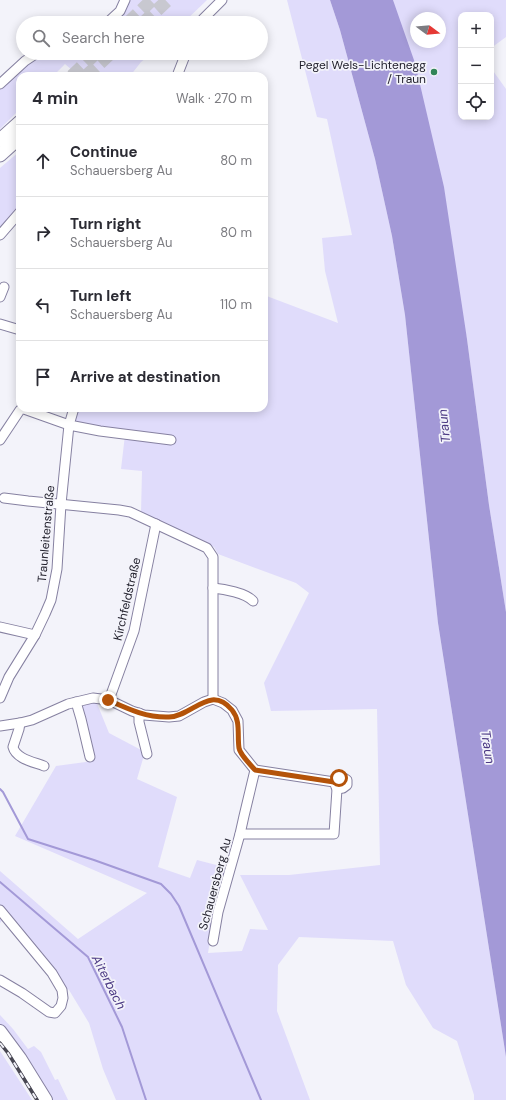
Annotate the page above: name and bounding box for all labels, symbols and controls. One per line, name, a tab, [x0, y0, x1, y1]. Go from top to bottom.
north arrow	[410, 12, 446, 48]
map controls	[458, 12, 494, 120]
button: +	[458, 12, 494, 48]
search box	[16, 16, 268, 60]
icon: search	[30, 27, 52, 49]
text: Search here	[62, 28, 145, 48]
button: −	[458, 48, 494, 84]
place label: Pegel Wels-Lichtenegg / Traun	[299, 57, 426, 87]
marker: Pegel Wels-Lichtenegg / Traun	[429, 67, 439, 77]
button: locate	[458, 84, 494, 120]
text: 4 min	[32, 87, 78, 109]
text: Walk · 270 m	[176, 90, 252, 107]
text: Continue	[70, 142, 138, 162]
icon: ahead	[32, 150, 54, 172]
text: 80 m	[220, 152, 252, 169]
text: Schauersberg Au	[70, 162, 173, 179]
text: Turn right	[70, 214, 141, 234]
icon: right	[32, 222, 54, 244]
text: 80 m	[220, 224, 252, 241]
text: Schauersberg Au	[70, 234, 173, 251]
text: Turn left	[70, 286, 131, 306]
icon: left	[32, 294, 54, 316]
text: 110 m	[220, 296, 252, 313]
text: Schauersberg Au	[70, 306, 173, 323]
icon: arrive	[32, 366, 54, 388]
text: Arrive at destination	[70, 367, 221, 387]
water label: Traun	[434, 408, 454, 444]
street label: Traunleitenstraße	[34, 485, 58, 583]
street label: Kirchfeldstraße	[110, 556, 144, 642]
route end	[99, 691, 117, 709]
water label: Traun	[477, 729, 499, 765]
route start	[330, 769, 348, 787]
street label: Schauersberg Au	[195, 836, 235, 932]
water label: Aiterbach	[88, 951, 130, 1012]

